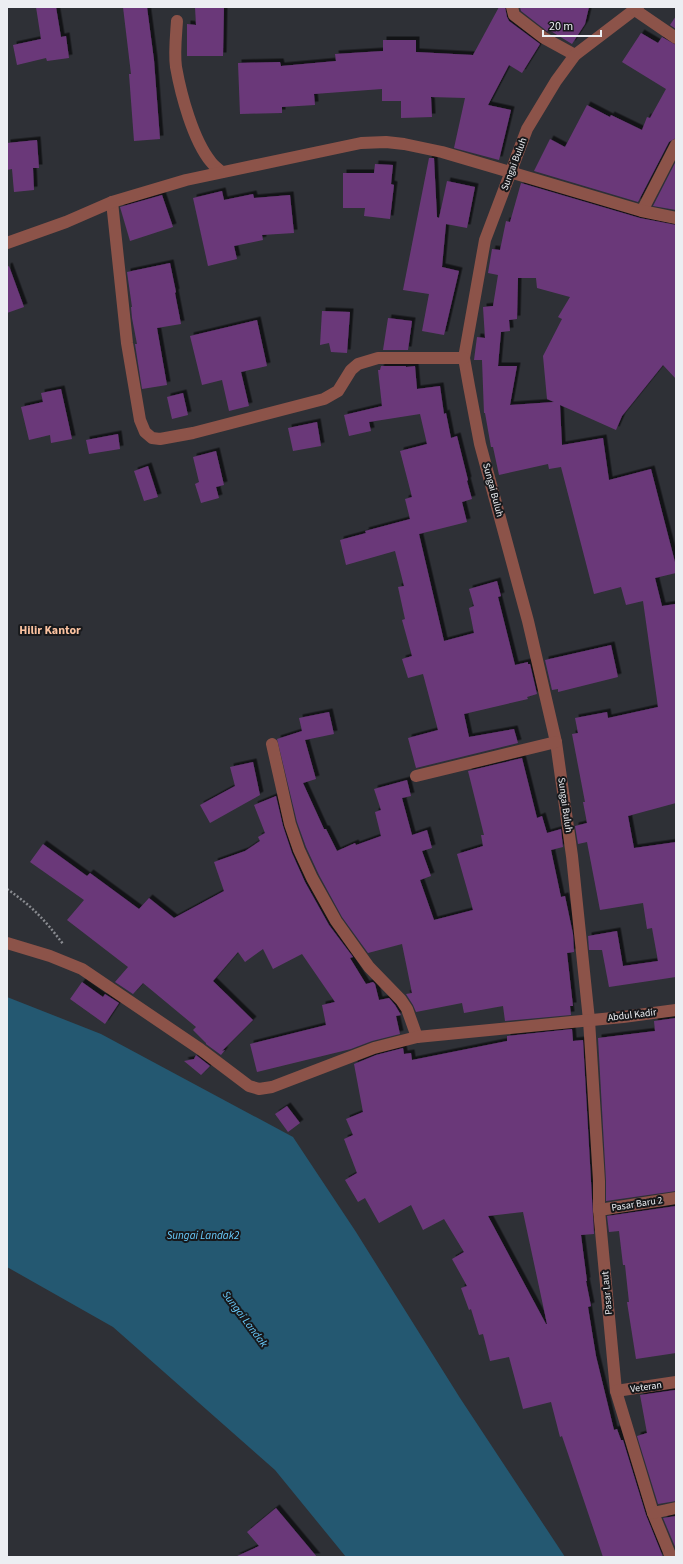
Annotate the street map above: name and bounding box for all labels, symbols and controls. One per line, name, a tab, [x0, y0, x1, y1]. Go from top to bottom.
scale bar	[543, 12, 601, 38]
text: 20 m	[549, 18, 573, 35]
street label: Sungai Buluh	[498, 136, 530, 192]
street label: Sungai Buluh	[479, 461, 507, 519]
district label: Hilir Kantor	[19, 622, 81, 639]
street label: Sungai Buluh	[554, 777, 576, 833]
street label: Abdul Kadir	[607, 1005, 658, 1025]
street label: Pasar Baru 2	[610, 1193, 664, 1215]
water label: Sungai Landak2	[167, 1228, 239, 1243]
street label: Pasar Laut	[598, 1270, 616, 1315]
water label: Sungai Landak	[219, 1288, 272, 1351]
street label: Veteran	[629, 1378, 663, 1396]

